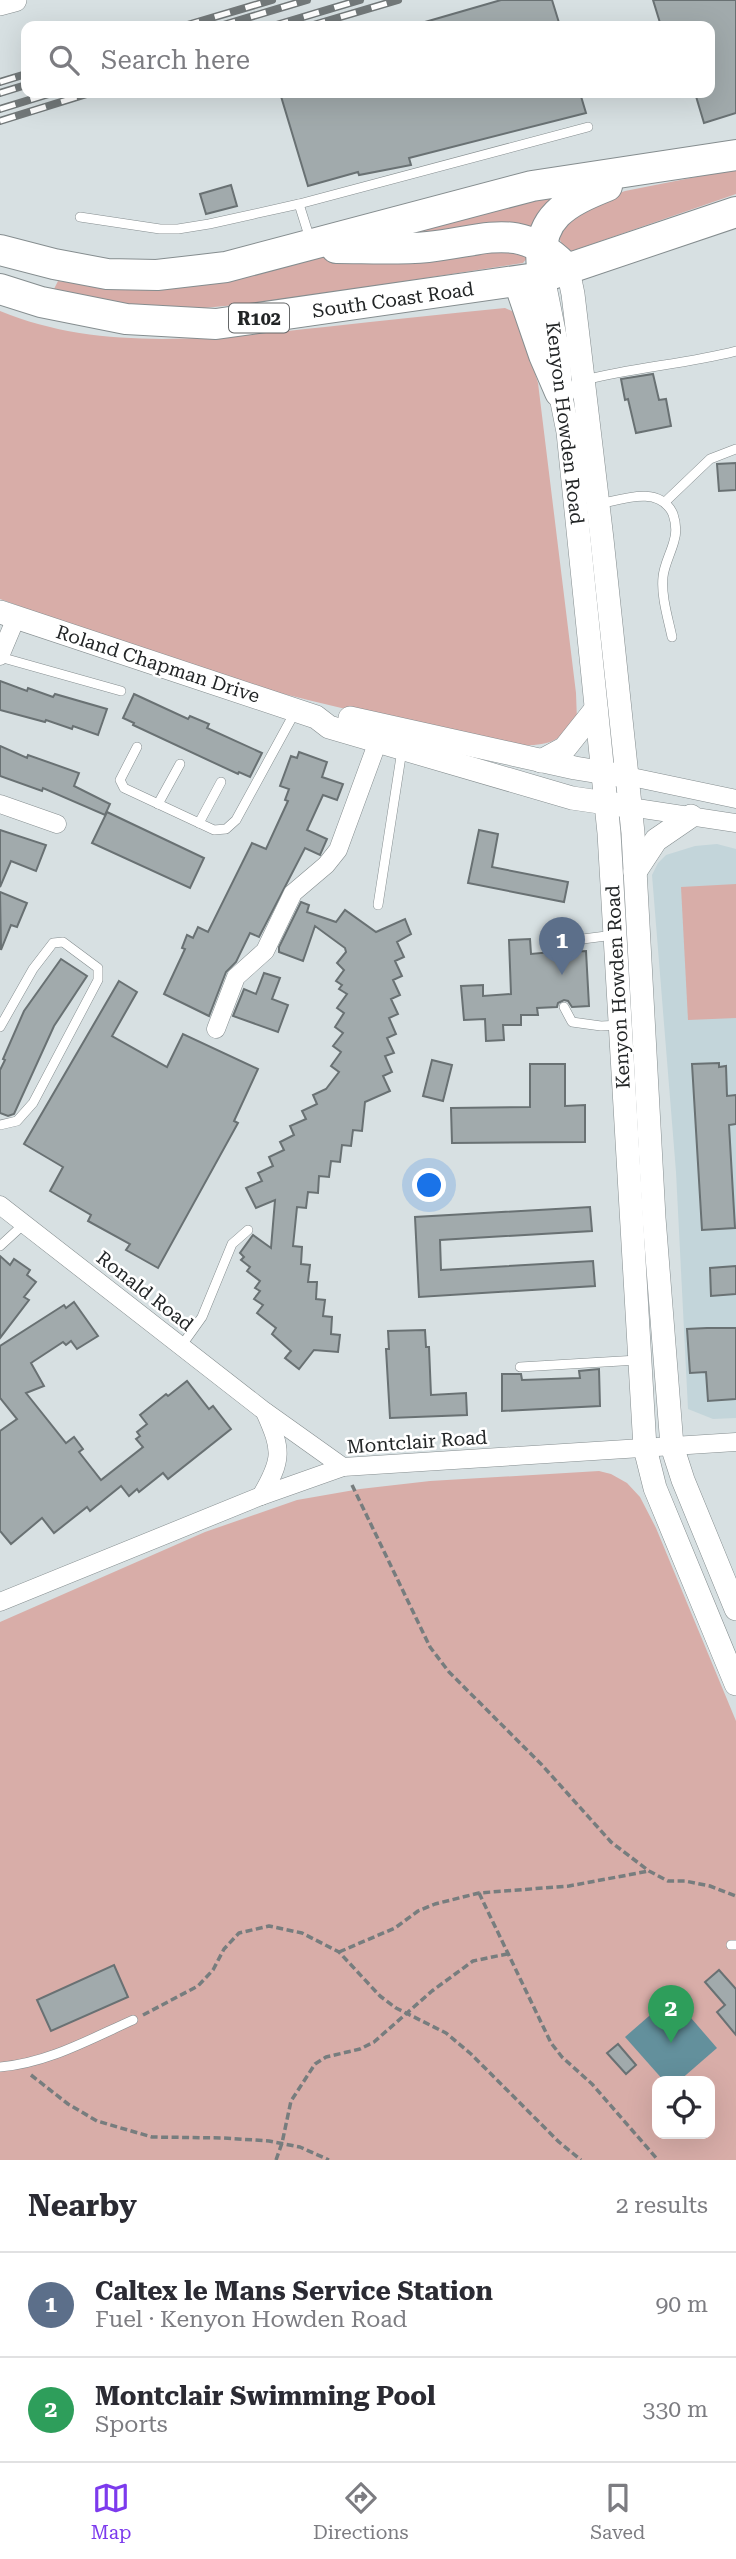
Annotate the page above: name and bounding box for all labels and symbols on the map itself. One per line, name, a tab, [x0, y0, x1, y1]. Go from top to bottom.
street label: South Coast Road	[311, 277, 475, 323]
road number: R102	[229, 304, 289, 332]
street label: Kenyon Howden Road	[541, 320, 589, 526]
street label: Roland Chapman Drive	[53, 620, 263, 708]
street label: Kenyon Howden Road	[601, 884, 635, 1090]
pin: 1	[539, 917, 585, 975]
your location	[412, 1168, 446, 1202]
street label: Ronald Road	[92, 1246, 198, 1336]
street label: Montclair Road	[346, 1426, 488, 1458]
pin: 2	[648, 1985, 694, 2043]

